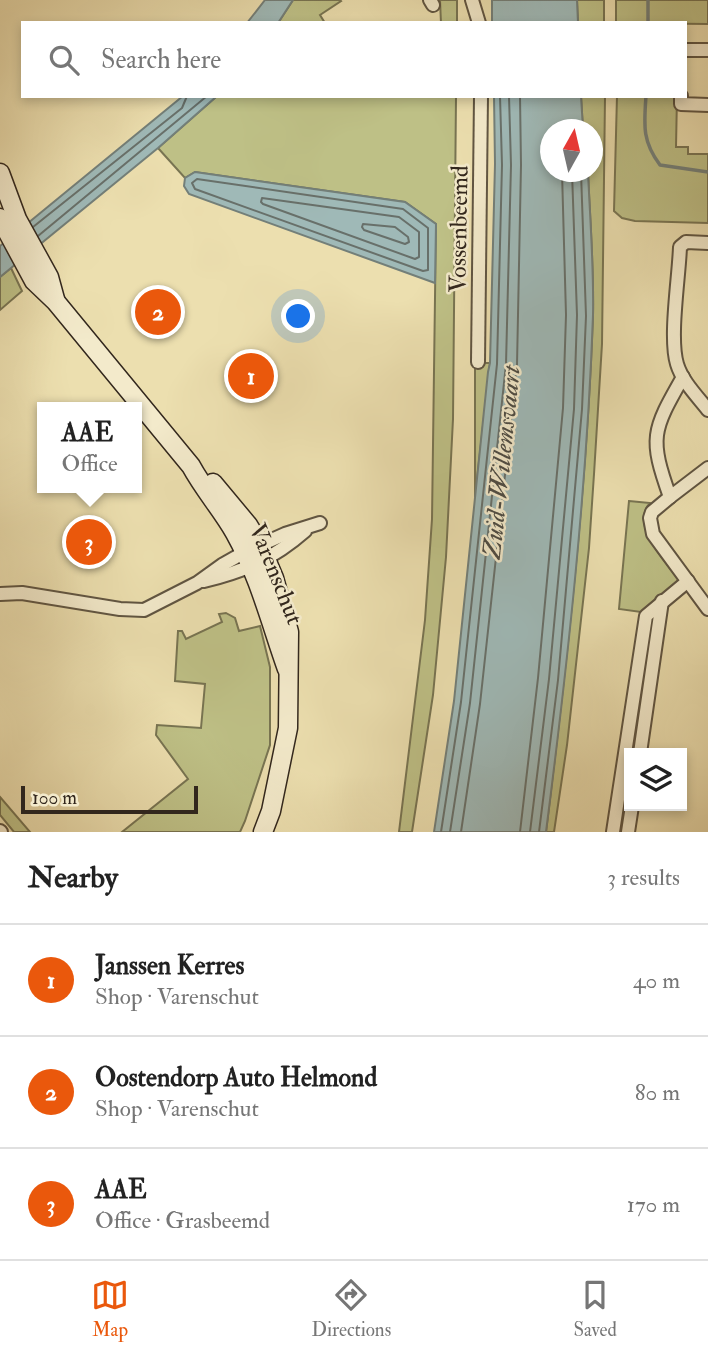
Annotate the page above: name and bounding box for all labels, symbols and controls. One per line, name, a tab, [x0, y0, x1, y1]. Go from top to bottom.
search box	[21, 21, 687, 98]
icon: search	[45, 41, 83, 79]
text: Search here	[101, 44, 221, 76]
north arrow	[540, 119, 603, 182]
street label: Vossenbeemd	[442, 165, 476, 293]
pin: 2	[135, 286, 181, 338]
your location	[281, 299, 315, 333]
pin: 1	[228, 350, 274, 402]
water label: Zuid-Willemsvaart	[476, 362, 528, 561]
popup	[37, 402, 142, 493]
text: AAE	[61, 417, 113, 449]
text: Office	[61, 449, 118, 478]
pin: 3	[66, 516, 112, 568]
street label: Varenschut	[242, 519, 310, 629]
map controls	[624, 748, 687, 811]
button: layers	[624, 748, 687, 811]
scale bar	[21, 783, 198, 815]
text: 100 m	[32, 786, 77, 810]
text: Nearby	[28, 859, 118, 896]
text: 3 results	[607, 863, 680, 892]
text: Janssen Kerres	[95, 950, 244, 982]
text: 1	[47, 966, 55, 995]
text: 40 m	[633, 966, 680, 995]
text: Shop · Varenschut	[95, 982, 259, 1011]
text: Oostendorp Auto Helmond	[95, 1062, 377, 1094]
text: 2	[45, 1078, 57, 1107]
text: 80 m	[635, 1078, 680, 1107]
text: Shop · Varenschut	[95, 1094, 259, 1123]
text: AAE	[95, 1174, 147, 1206]
text: 3	[47, 1190, 55, 1219]
text: 170 m	[627, 1190, 680, 1219]
text: Office · Grasbeemd	[95, 1206, 270, 1235]
tab: Map	[91, 1276, 129, 1342]
tab: Directions	[311, 1276, 391, 1342]
tab: Saved	[573, 1276, 617, 1342]

